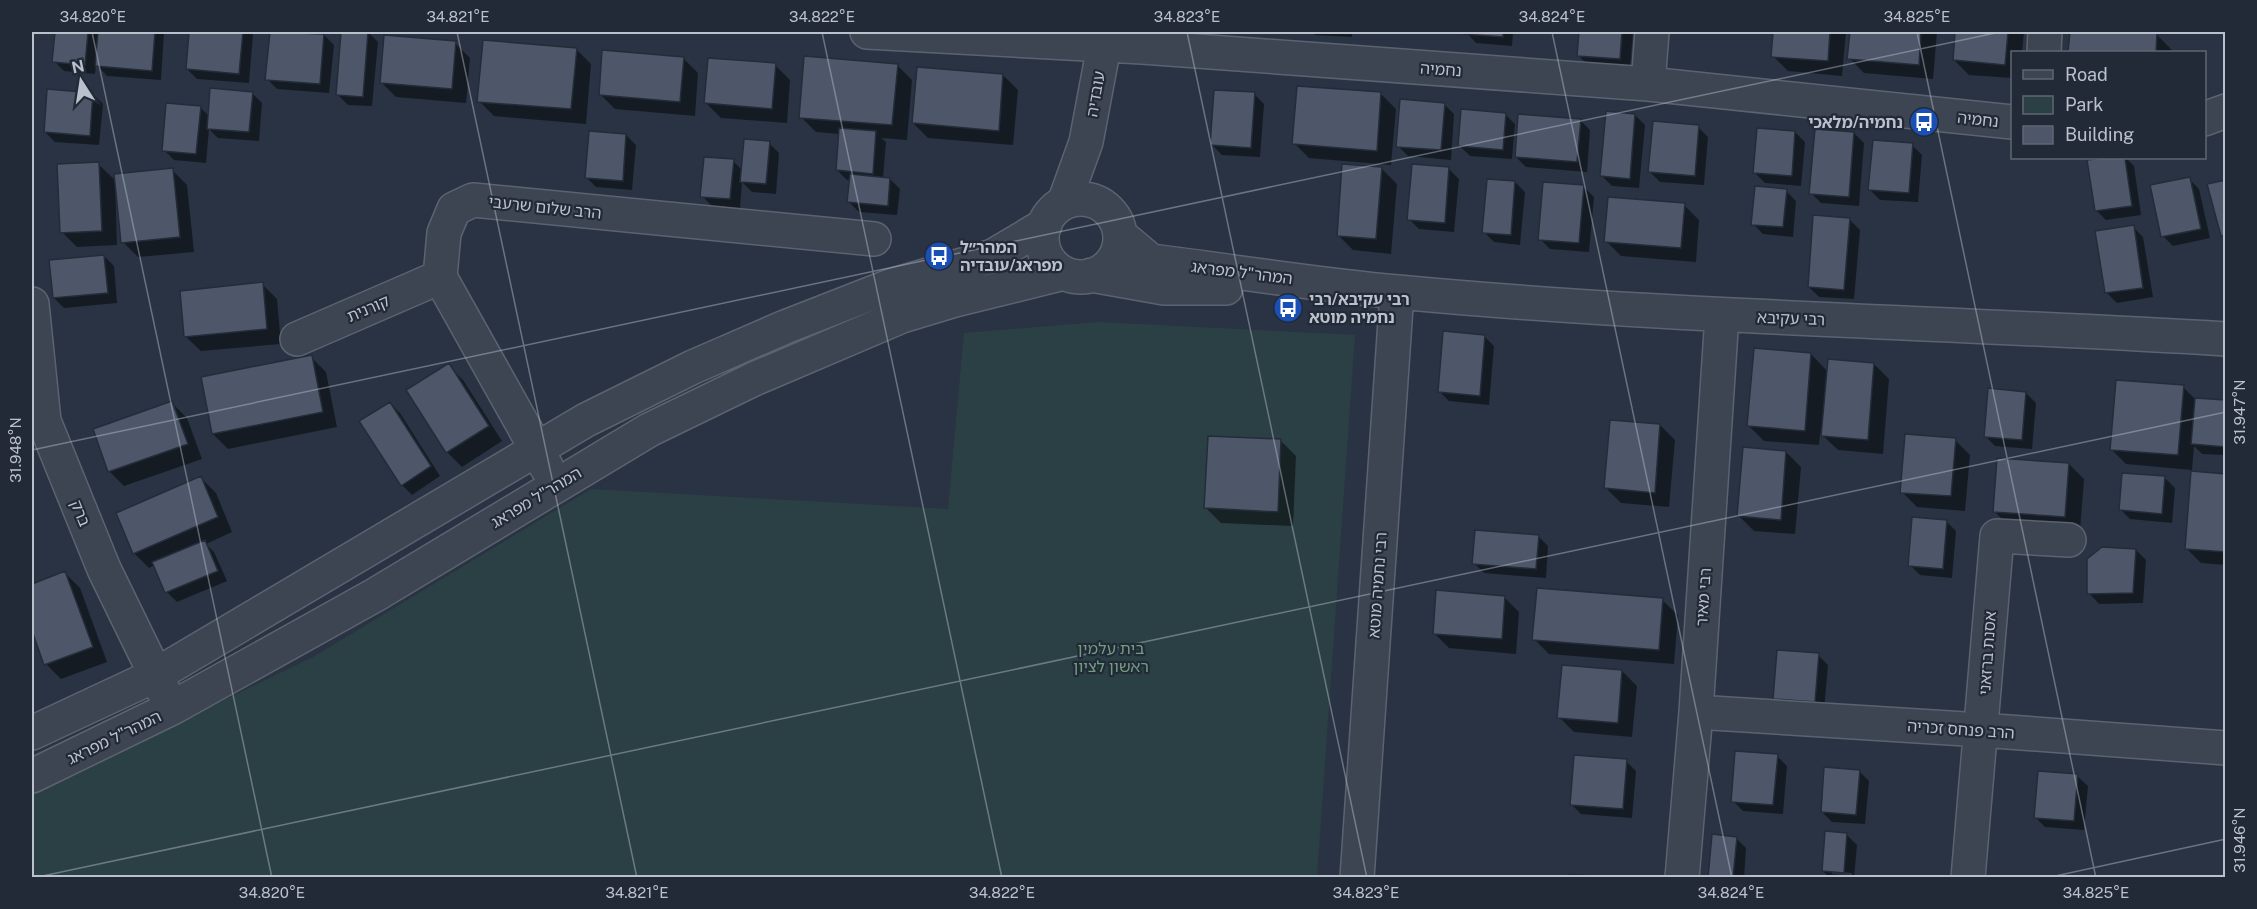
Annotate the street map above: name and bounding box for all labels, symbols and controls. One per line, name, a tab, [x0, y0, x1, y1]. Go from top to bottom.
text: 34.820°E	[60, 8, 126, 25]
text: 34.821°E	[426, 8, 490, 25]
text: 34.822°E	[789, 8, 855, 25]
text: 34.823°E	[1154, 8, 1220, 25]
text: 34.824°E	[1519, 8, 1585, 25]
text: 34.825°E	[1884, 8, 1950, 25]
north arrow	[51, 51, 111, 111]
legend	[2011, 51, 2206, 159]
text: N	[70, 56, 86, 77]
street label: נחמיה	[1420, 59, 1462, 80]
text: Road	[2065, 64, 2108, 85]
street label: עובדיה	[1082, 70, 1109, 119]
text: Park	[2065, 94, 2103, 115]
bus stop icon: נחמיה/מלאכי	[1908, 106, 1940, 138]
street label: נחמיה	[1956, 108, 2000, 131]
place label: נחמיה/מלאכי	[1808, 113, 1903, 132]
text: Building	[2065, 124, 2134, 145]
street label: הרב שלום שרעבי	[487, 192, 602, 223]
place label: המהר״ל מפראג/עובדיה	[960, 238, 1062, 275]
bus stop icon: המהר״ל מפראג/עובדיה	[923, 240, 955, 272]
street label: המהר"ל מפראג	[1190, 257, 1294, 288]
place label: רבי עקיבא/רבי נחמיה מוטא	[1309, 290, 1410, 327]
street label: קורנית	[344, 291, 392, 326]
bus stop icon: רבי עקיבא/רבי נחמיה מוטא	[1272, 292, 1304, 324]
street label: רבי עקיבא	[1757, 308, 1825, 329]
text: 31.947°N	[2231, 380, 2248, 444]
text: 31.948°N	[7, 417, 24, 483]
street label: המהר"ל מפראג	[488, 463, 585, 532]
street label: ברק	[67, 497, 94, 529]
street label: רבי נחמיה מוטא	[1364, 531, 1391, 639]
street label: רבי מאיר	[1692, 567, 1715, 627]
street label: אסנת ברזאני	[1975, 610, 2000, 696]
park label: בית עלמין ראשון לציון	[1073, 639, 1149, 676]
street label: המהר"ל מפראג	[64, 707, 164, 768]
street label: הרב פנחס זכריה	[1907, 716, 2015, 743]
text: 31.946°N	[2231, 807, 2248, 873]
text: 34.820°E	[239, 884, 305, 901]
text: 34.821°E	[605, 884, 669, 901]
text: 34.822°E	[969, 884, 1035, 901]
text: 34.823°E	[1333, 884, 1399, 901]
text: 34.824°E	[1698, 884, 1764, 901]
text: 34.825°E	[2063, 884, 2129, 901]

